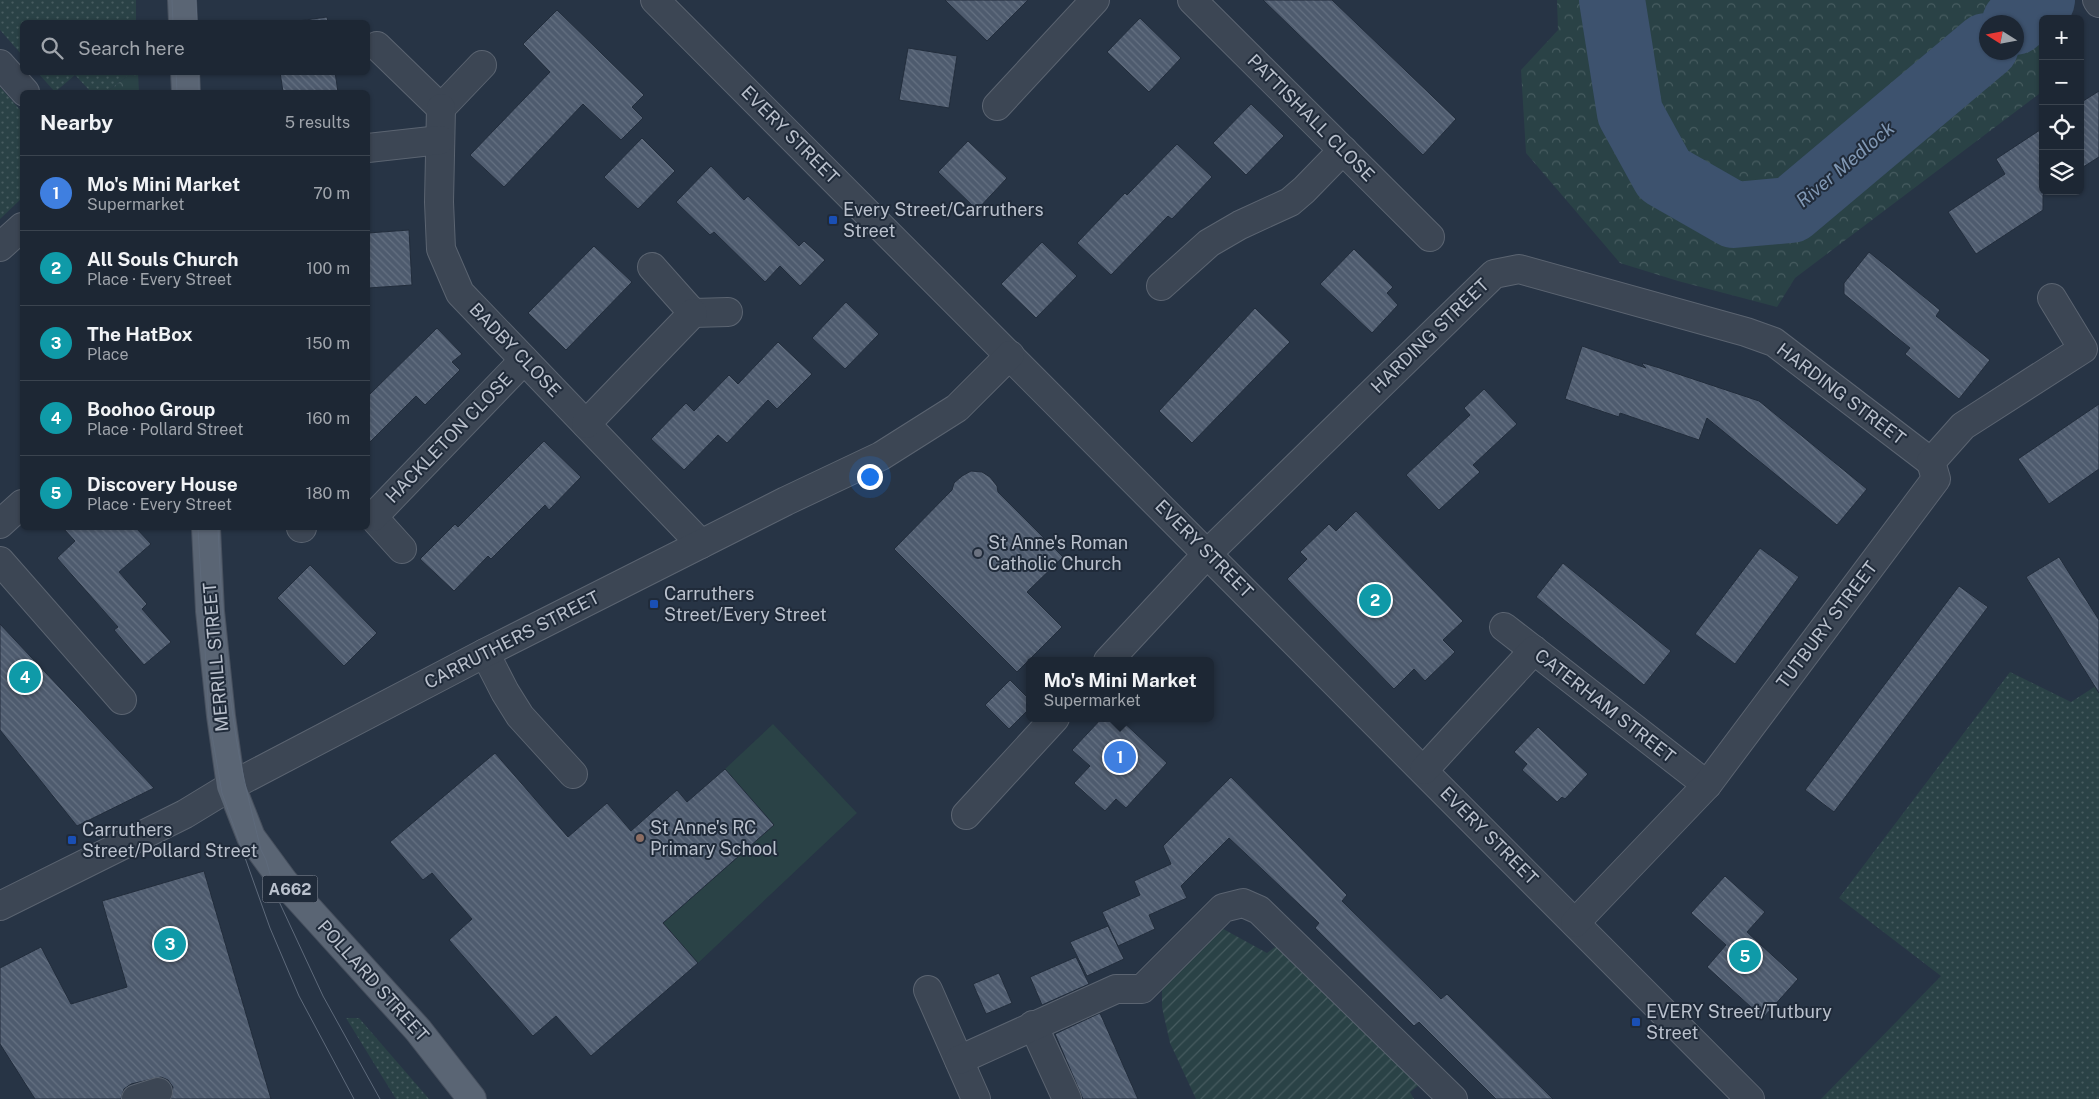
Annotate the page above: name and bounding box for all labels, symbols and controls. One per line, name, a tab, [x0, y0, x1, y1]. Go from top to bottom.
north arrow	[1979, 15, 2024, 60]
map controls	[2039, 15, 2084, 195]
button: +	[2039, 15, 2084, 60]
search box	[20, 20, 370, 75]
icon: search	[38, 34, 66, 62]
text: Search here	[78, 37, 185, 59]
street label: PATTISHALL CLOSE	[1243, 50, 1379, 186]
button: −	[2039, 60, 2084, 105]
street label: EVERY STREET	[737, 81, 844, 188]
button: locate	[2039, 105, 2084, 150]
text: Nearby	[40, 110, 113, 135]
text: 5 results	[285, 113, 350, 132]
water label: River Medlock	[1792, 116, 1899, 211]
button: layers	[2039, 150, 2084, 195]
text: Mo's Mini Market	[87, 173, 240, 195]
text: 1	[53, 184, 59, 203]
text: 70 m	[313, 184, 350, 203]
text: Supermarket	[87, 195, 184, 214]
place label: Every Street/Carruthers Street	[843, 199, 1044, 241]
marker: Every Street/Carruthers Street	[827, 214, 839, 226]
text: All Souls Church	[87, 248, 238, 270]
text: 2	[51, 259, 61, 278]
text: 100 m	[306, 259, 350, 278]
text: Place · Every Street	[87, 270, 232, 289]
street label: HARDING STREET	[1366, 274, 1493, 397]
street label: BADBY CLOSE	[465, 298, 565, 401]
text: The HatBox	[87, 323, 193, 345]
text: 3	[51, 334, 61, 353]
text: 150 m	[306, 334, 350, 353]
street label: HARDING STREET	[1773, 338, 1910, 449]
text: Place	[87, 345, 129, 364]
street label: HACKLETON CLOSE	[381, 368, 516, 507]
text: Boohoo Group	[87, 398, 215, 420]
text: 4	[51, 409, 61, 428]
text: 160 m	[306, 409, 350, 428]
text: Place · Pollard Street	[87, 420, 243, 439]
your location	[857, 464, 883, 490]
text: Discovery House	[87, 473, 238, 495]
text: 5	[51, 484, 61, 503]
text: 180 m	[306, 484, 350, 503]
text: Place · Every Street	[87, 495, 232, 514]
street label: EVERY STREET	[1151, 495, 1258, 602]
place label: St Anne's Roman Catholic Church	[988, 532, 1128, 574]
marker: St Anne's Roman Catholic Church	[972, 547, 984, 559]
street label: TUTBURY STREET	[1772, 557, 1881, 692]
street label: MERRILL STREET	[198, 581, 232, 733]
pin: 2	[1359, 581, 1391, 619]
place label: Carruthers Street/Every Street	[664, 583, 827, 625]
street label: CARRUTHERS STREET	[421, 586, 603, 693]
marker: Carruthers Street/Every Street	[648, 598, 660, 610]
street label: CATERHAM STREET	[1531, 644, 1680, 767]
popup	[1026, 657, 1214, 722]
pin: 4	[9, 658, 41, 696]
text: Mo's Mini Market	[1043, 669, 1197, 691]
text: Supermarket	[1043, 691, 1141, 710]
pin: 1	[1104, 738, 1136, 776]
street label: EVERY STREET	[1436, 782, 1543, 889]
place label: St Anne's RC Primary School	[650, 817, 778, 859]
place label: Carruthers Street/Pollard Street	[82, 819, 257, 861]
marker: St Anne's RC Primary School	[634, 832, 646, 844]
marker: Carruthers Street/Pollard Street	[66, 834, 78, 846]
road number: A662	[262, 876, 318, 902]
street label: POLLARD STREET	[313, 916, 433, 1046]
pin: 3	[154, 925, 186, 963]
pin: 5	[1729, 937, 1761, 975]
place label: EVERY Street/Tutbury Street	[1646, 1001, 1832, 1043]
marker: EVERY Street/Tutbury Street	[1630, 1016, 1642, 1028]

